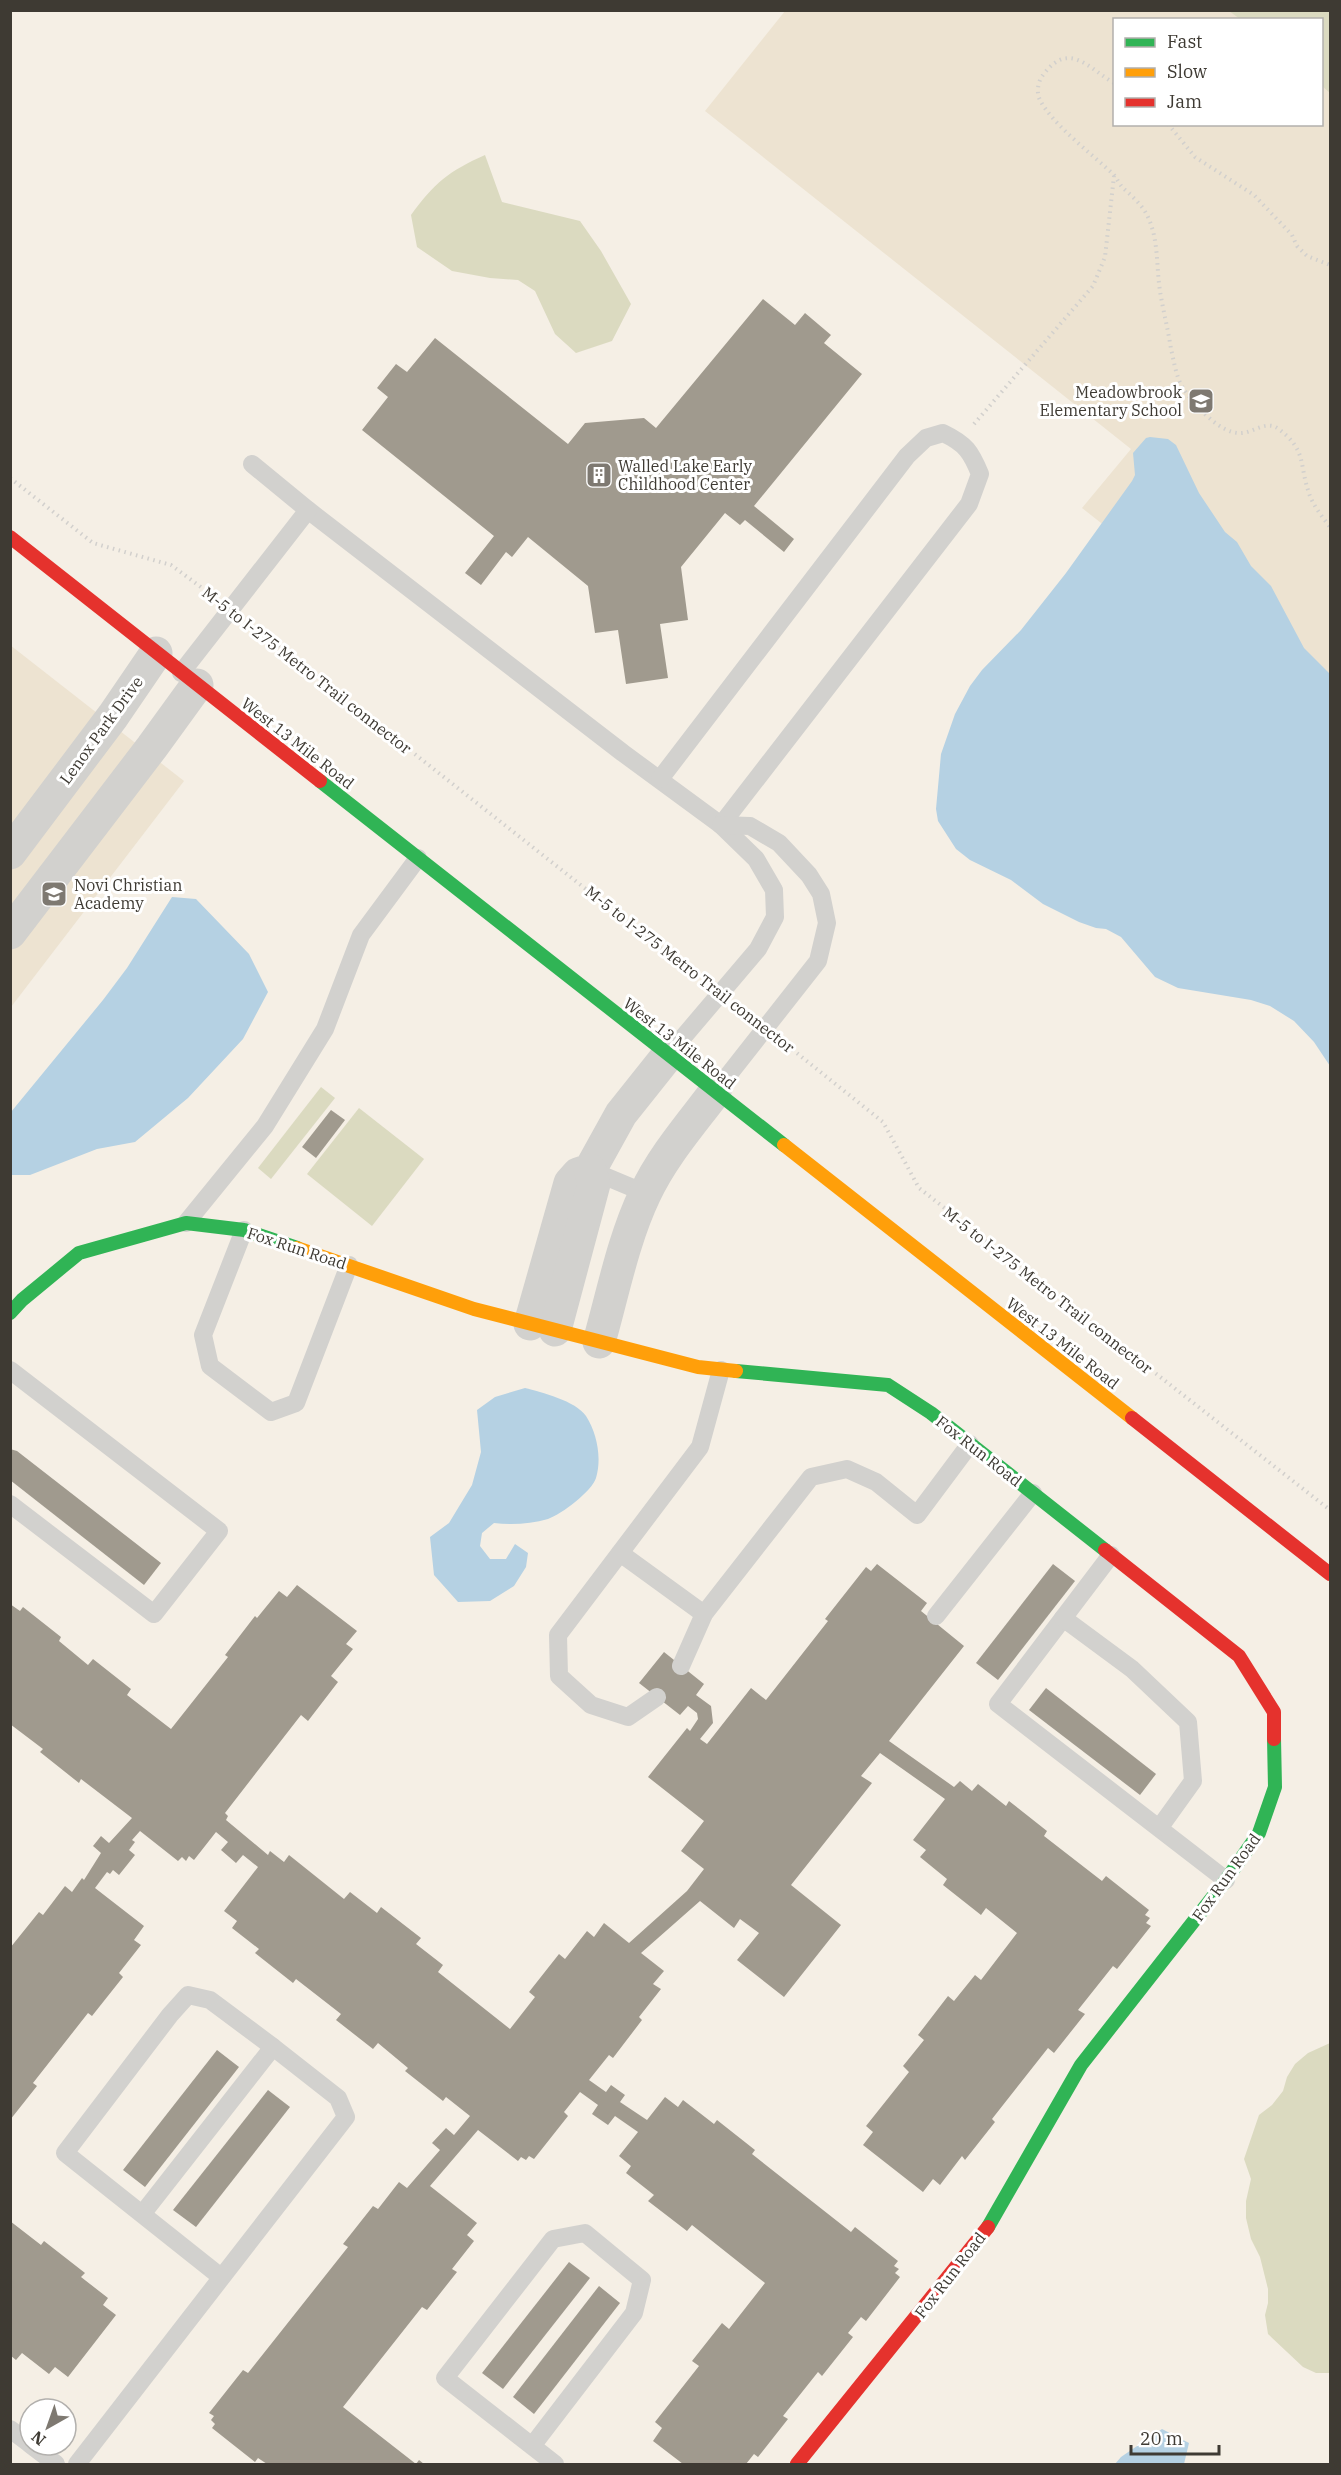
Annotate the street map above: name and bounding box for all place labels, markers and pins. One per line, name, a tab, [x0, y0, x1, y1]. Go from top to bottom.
place label: Meadowbrook Elementary School	[1039, 382, 1183, 420]
school or university icon: Meadowbrook Elementary School	[1186, 386, 1216, 416]
place label: Walled Lake Early Childhood Center	[618, 456, 753, 494]
building icon: Walled Lake Early Childhood Center	[584, 460, 614, 490]
place label: Novi Christian Academy	[74, 875, 182, 913]
school or university icon: Novi Christian Academy	[39, 879, 69, 909]

